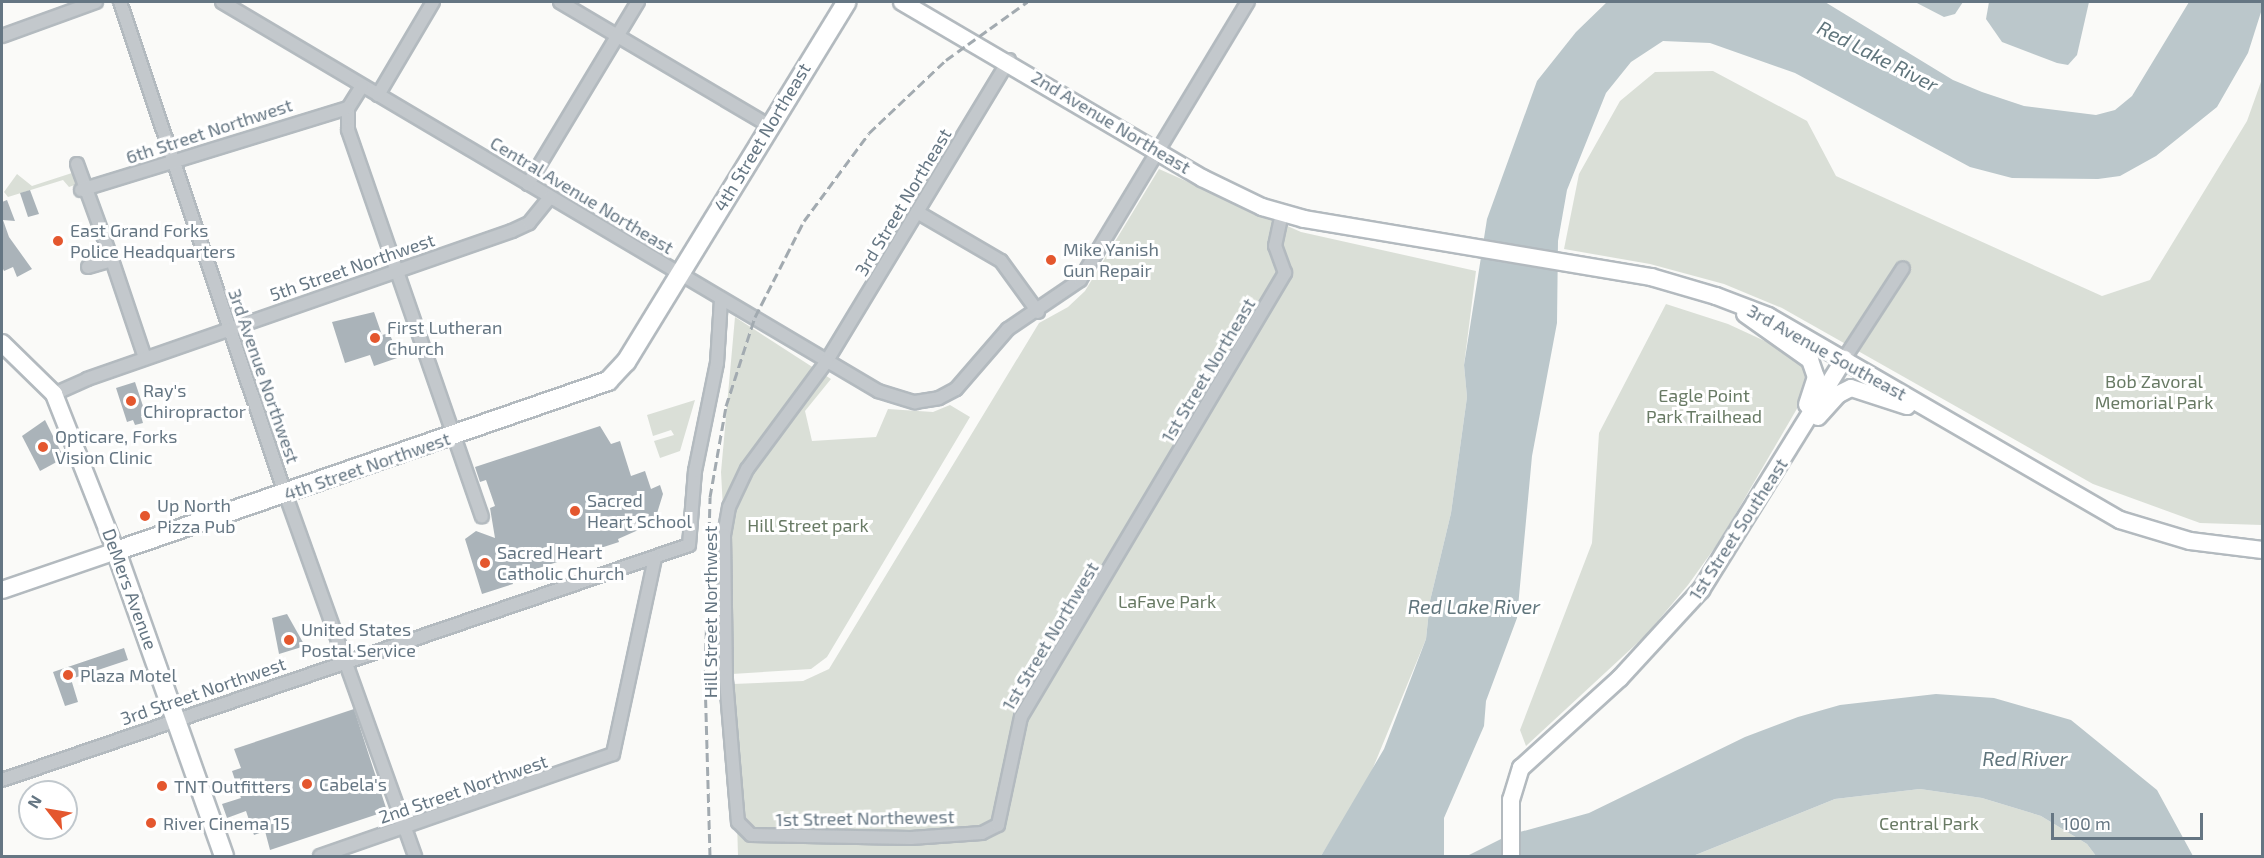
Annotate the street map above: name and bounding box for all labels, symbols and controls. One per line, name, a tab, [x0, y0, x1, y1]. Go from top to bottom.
water label: Red Lake River	[1813, 15, 1943, 97]
street label: 4th Street Northeast	[709, 59, 815, 215]
street label: 2nd Avenue Northeast	[1027, 66, 1195, 178]
street label: 6th Street Northwest	[123, 94, 295, 168]
street label: 3rd Street Northeast	[850, 124, 956, 280]
street label: Central Avenue Northeast	[486, 131, 678, 259]
place label: East Grand Forks Police Headquarters	[70, 220, 235, 262]
street label: 5th Street Northwest	[267, 229, 437, 305]
marker: East Grand Forks Police Headquarters	[51, 234, 65, 248]
place label: Mike Yanish Gun Repair	[1063, 239, 1159, 282]
marker: Mike Yanish Gun Repair	[1044, 253, 1058, 267]
street label: 3rd Avenue Northwest	[224, 286, 304, 466]
street label: 1st Street Northeast	[1156, 294, 1260, 446]
street label: 3rd Avenue Southeast	[1743, 299, 1911, 405]
place label: First Lutheran Church	[387, 317, 502, 360]
marker: First Lutheran Church	[368, 331, 382, 345]
park label: Bob Zavoral Memorial Park	[2094, 371, 2214, 413]
place label: Ray's Chiropractor	[143, 380, 246, 422]
park label: Eagle Point Park Trailhead	[1646, 385, 1762, 428]
marker: Ray's Chiropractor	[124, 394, 138, 408]
place label: Opticare, Forks Vision Clinic	[55, 426, 177, 468]
street label: 4th Street Northwest	[281, 427, 453, 505]
marker: Opticare, Forks Vision Clinic	[36, 440, 50, 454]
street label: 1st Street Southeast	[1684, 454, 1792, 604]
place label: Sacred Heart School	[587, 490, 692, 532]
place label: Up North Pizza Pub	[157, 495, 235, 538]
marker: Sacred Heart School	[568, 504, 582, 518]
marker: Up North Pizza Pub	[138, 509, 152, 523]
park label: Hill Street park	[747, 514, 869, 536]
street label: DeMers Avenue	[98, 525, 162, 653]
street label: Hill Street Northwest	[699, 525, 721, 699]
place label: Sacred Heart Catholic Church	[497, 542, 625, 584]
marker: Sacred Heart Catholic Church	[478, 556, 492, 570]
street label: 1st Street Northwest	[997, 558, 1103, 714]
park label: LaFave Park	[1118, 590, 1216, 612]
water label: Red Lake River	[1408, 594, 1540, 618]
place label: United States Postal Service	[301, 619, 416, 662]
marker: United States Postal Service	[282, 633, 296, 647]
street label: 3rd Street Northwest	[118, 653, 288, 729]
place label: Plaza Motel	[80, 664, 177, 686]
marker: Plaza Motel	[61, 668, 75, 682]
water label: Red River	[1982, 746, 2068, 770]
street label: 2nd Street Northwest	[376, 750, 550, 828]
place label: Cabela's	[319, 773, 387, 795]
place label: TNT Outfitters	[174, 775, 291, 797]
marker: Cabela's	[300, 777, 314, 791]
marker: TNT Outfitters	[155, 779, 169, 793]
north arrow	[18, 780, 78, 840]
text: N	[23, 792, 45, 811]
scale bar	[2054, 801, 2206, 839]
street label: 1st Street Northewest	[775, 806, 955, 830]
place label: River Cinema 15	[163, 812, 290, 834]
park label: Central Park	[1879, 812, 1979, 834]
text: 100 m	[2062, 812, 2111, 834]
marker: River Cinema 15	[144, 816, 158, 830]

